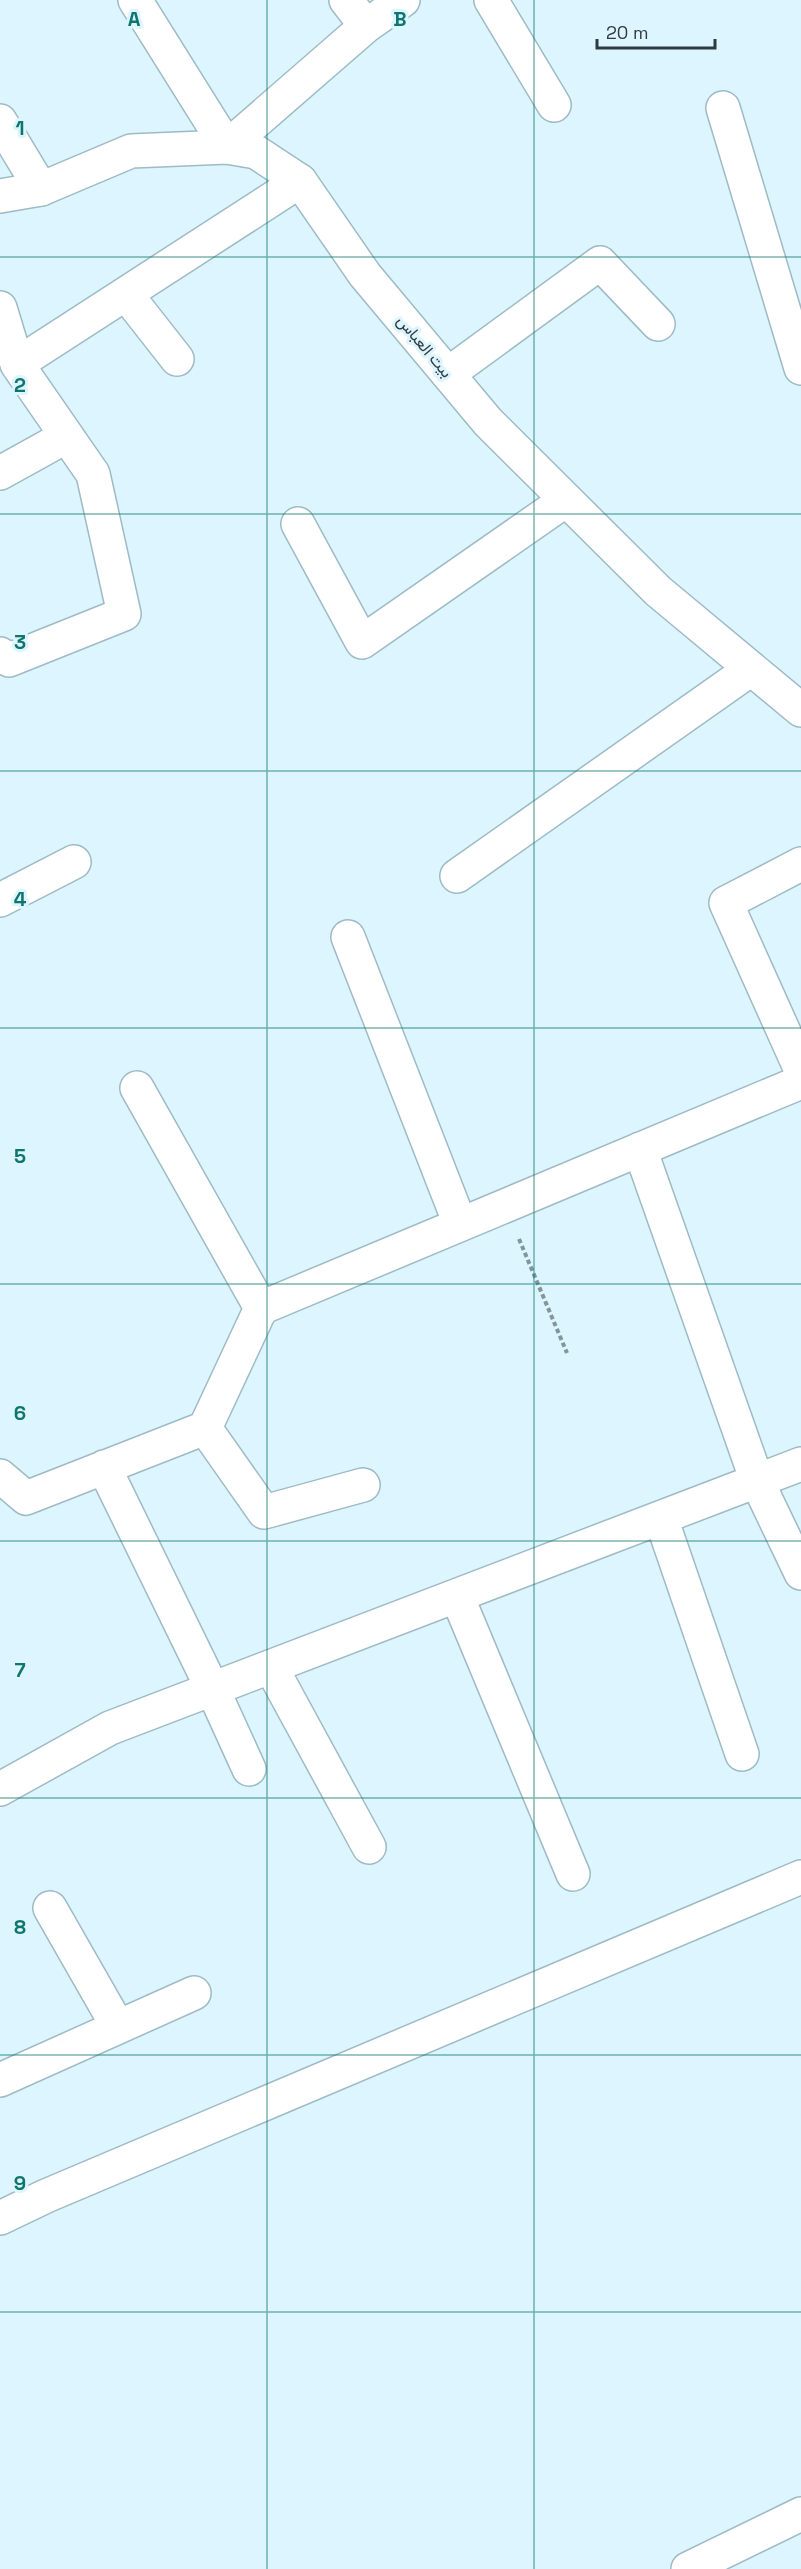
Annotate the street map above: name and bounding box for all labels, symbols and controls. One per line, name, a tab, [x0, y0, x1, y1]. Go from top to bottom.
text: A	[128, 6, 141, 32]
text: B	[393, 6, 407, 32]
scale bar	[597, 12, 716, 50]
text: 20 m	[606, 21, 649, 44]
text: 1	[15, 115, 25, 141]
street label: بیت العباس	[392, 311, 457, 382]
text: 2	[14, 372, 26, 398]
text: 3	[14, 629, 26, 655]
text: 4	[14, 886, 27, 912]
text: 5	[14, 1143, 26, 1169]
text: 6	[14, 1400, 26, 1426]
text: 7	[14, 1657, 26, 1683]
text: 8	[14, 1914, 26, 1940]
text: 9	[14, 2170, 26, 2196]

